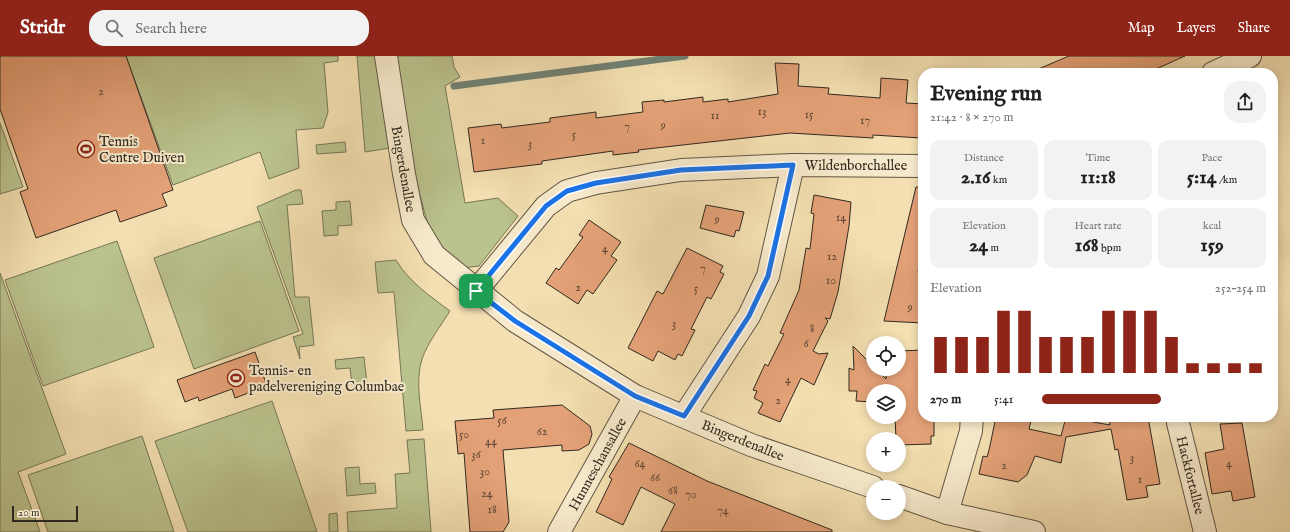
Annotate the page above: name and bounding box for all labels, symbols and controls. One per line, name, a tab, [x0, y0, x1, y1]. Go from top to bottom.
search box	[89, 10, 369, 46]
text: Stridr	[20, 16, 65, 40]
icon: search	[103, 17, 125, 39]
text: Search here	[135, 19, 207, 38]
text: Map	[1128, 19, 1155, 37]
text: Layers	[1177, 19, 1216, 37]
text: Share	[1238, 19, 1270, 37]
text: Evening run	[930, 80, 1042, 108]
button: share	[1224, 81, 1266, 123]
house number: 2	[98, 84, 104, 99]
house number: 13	[758, 104, 766, 119]
house number: 15	[805, 107, 814, 122]
house number: 11	[711, 108, 719, 123]
text: 21:42 · 8 × 270 m	[930, 109, 1014, 126]
house number: 17	[860, 113, 870, 128]
house number: 9	[659, 118, 666, 133]
house number: 7	[624, 119, 630, 134]
street label: Bingerdenallee	[387, 125, 420, 214]
house number: 5	[572, 127, 577, 142]
place label: Tennis Centre Duiven	[99, 133, 185, 167]
house number: 1	[481, 133, 485, 148]
house number: 3	[528, 136, 532, 151]
sports icon: Tennis Centre Duiven	[76, 139, 96, 159]
text: Distance	[964, 151, 1004, 165]
text: Time	[1086, 151, 1110, 165]
text: Pace	[1202, 151, 1222, 165]
street label: Wildenborchallee	[805, 157, 908, 175]
text: 2.16	[961, 165, 990, 190]
text: 11:18	[1080, 165, 1116, 190]
text: 5:14	[1187, 165, 1217, 190]
text: km	[990, 173, 1007, 187]
text: /km	[1217, 173, 1237, 187]
house number: 14	[836, 210, 846, 225]
house number: 9	[713, 212, 720, 227]
text: Elevation	[962, 219, 1006, 233]
text: Heart rate	[1075, 219, 1121, 233]
text: kcal	[1203, 219, 1221, 233]
text: 24	[969, 233, 988, 258]
text: 168	[1075, 233, 1099, 258]
text: 159	[1200, 233, 1224, 258]
house number: 4	[602, 241, 608, 256]
text: m	[988, 241, 999, 255]
text: bpm	[1099, 241, 1121, 255]
house number: 12	[827, 249, 837, 264]
house number: 7	[700, 261, 706, 276]
house number: 10	[826, 273, 836, 288]
pin	[459, 274, 493, 308]
icon: arrive	[465, 280, 487, 302]
house number: 2	[575, 280, 581, 295]
text: Elevation	[930, 280, 982, 297]
text: 252–254 m	[1215, 280, 1266, 297]
house number: 5	[694, 281, 699, 296]
house number: 9	[906, 300, 913, 315]
house number: 3	[672, 316, 676, 331]
house number: 8	[810, 321, 815, 336]
house number: 6	[803, 336, 809, 351]
map controls	[866, 336, 906, 520]
button: locate	[866, 336, 906, 376]
place label: Tennis- en padelvereniging Columbae	[249, 362, 405, 396]
sports icon: Tennis- en padelvereniging Columbae	[226, 368, 246, 388]
house number: 4	[785, 372, 791, 387]
button: layers	[866, 384, 906, 424]
text: 270 m	[930, 391, 961, 408]
text: 5:41	[994, 391, 1013, 408]
house number: 2	[775, 393, 781, 408]
house number: 56	[497, 413, 508, 428]
street label: Hunneschansallee	[565, 414, 631, 514]
street label: Bingerdenallee	[699, 416, 787, 466]
house number: 62	[537, 424, 548, 439]
house number: 50	[459, 427, 469, 442]
button: +	[866, 432, 906, 472]
house number: 44	[485, 434, 497, 449]
street label: Hackfortallee	[1172, 434, 1209, 517]
house number: 36	[471, 447, 482, 462]
house number: 3	[1130, 450, 1134, 465]
house number: 64	[635, 456, 646, 471]
house number: 4	[1226, 456, 1232, 471]
house number: 2	[1001, 458, 1007, 473]
house number: 30	[480, 464, 490, 479]
house number: 66	[650, 470, 661, 485]
house number: 1	[1138, 472, 1142, 487]
button: −	[866, 480, 906, 520]
house number: 68	[668, 483, 678, 498]
house number: 24	[481, 486, 493, 501]
house number: 70	[685, 487, 697, 502]
house number: 18	[487, 502, 497, 517]
house number: 74	[717, 503, 729, 518]
scale bar	[12, 504, 78, 523]
text: 20 m	[18, 506, 39, 520]

